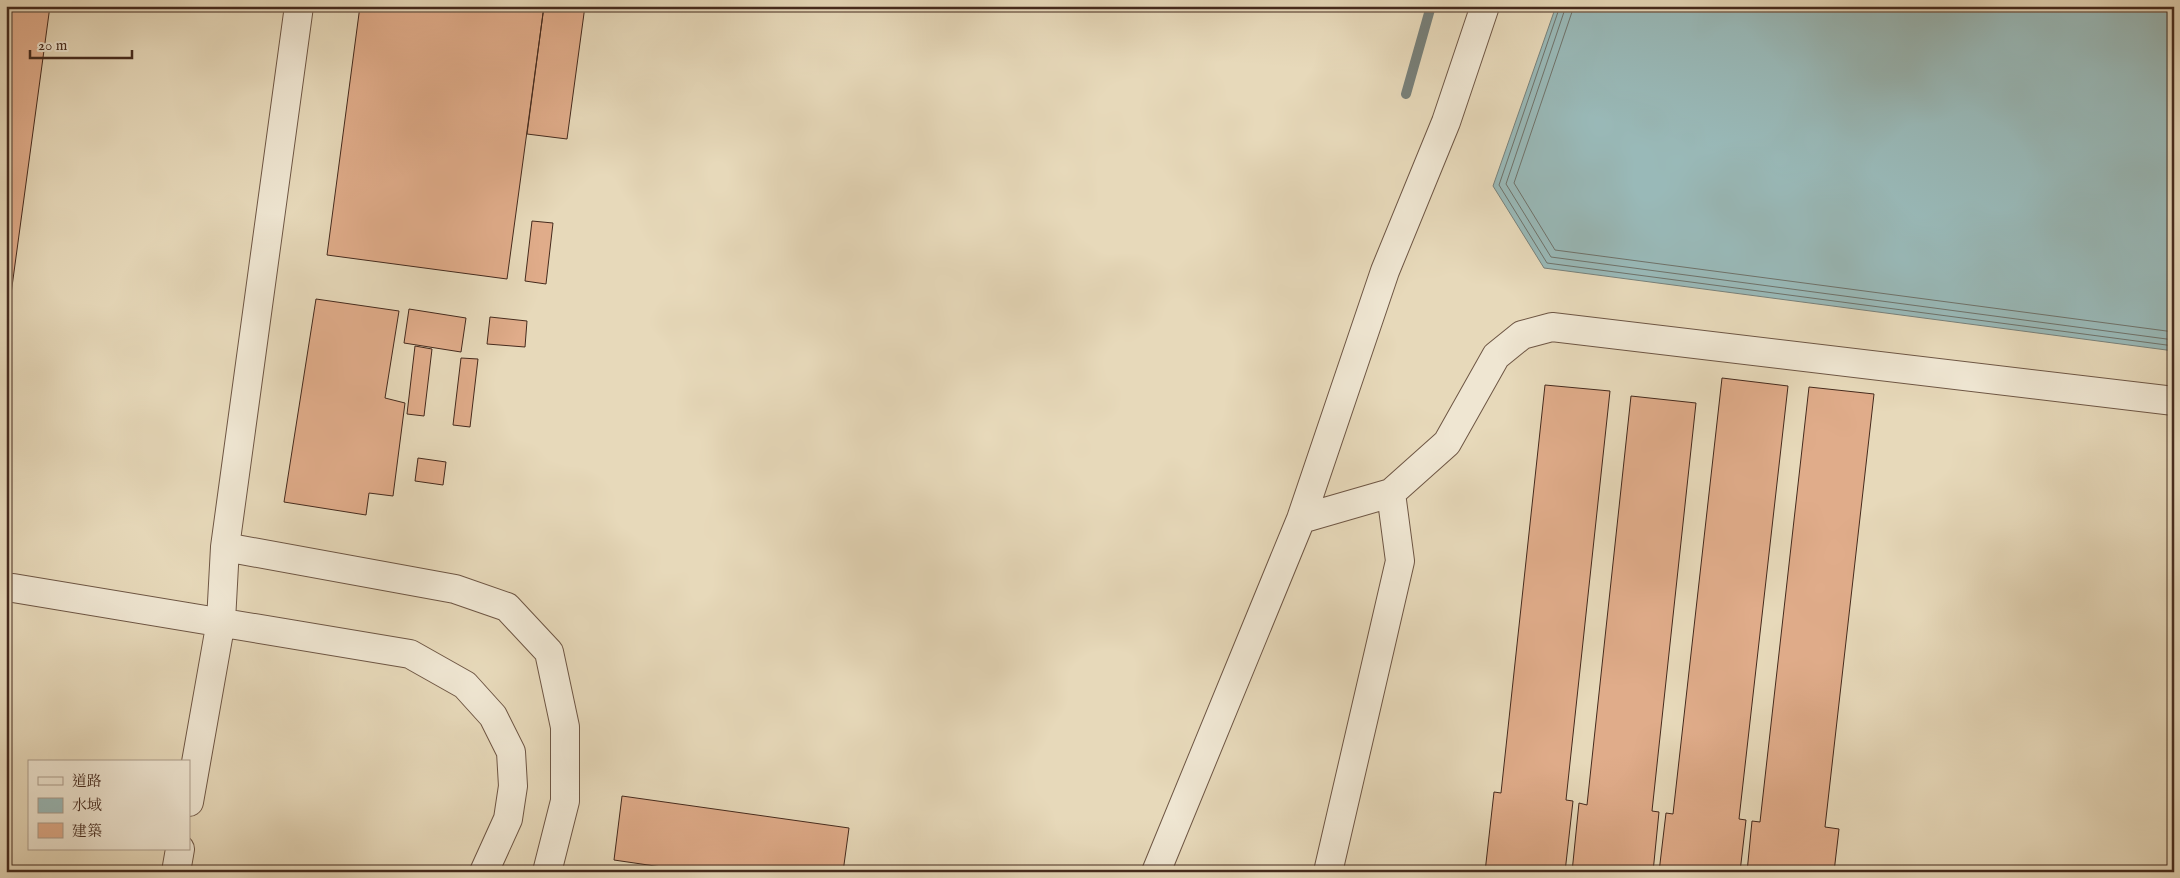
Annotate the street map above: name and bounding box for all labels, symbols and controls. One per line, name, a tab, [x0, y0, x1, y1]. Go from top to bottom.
scale bar	[30, 28, 132, 60]
text: 20 m	[38, 36, 68, 55]
legend	[28, 760, 190, 850]
text: 道路	[72, 772, 102, 791]
text: 水域	[72, 796, 102, 815]
text: 建築	[72, 822, 102, 841]

